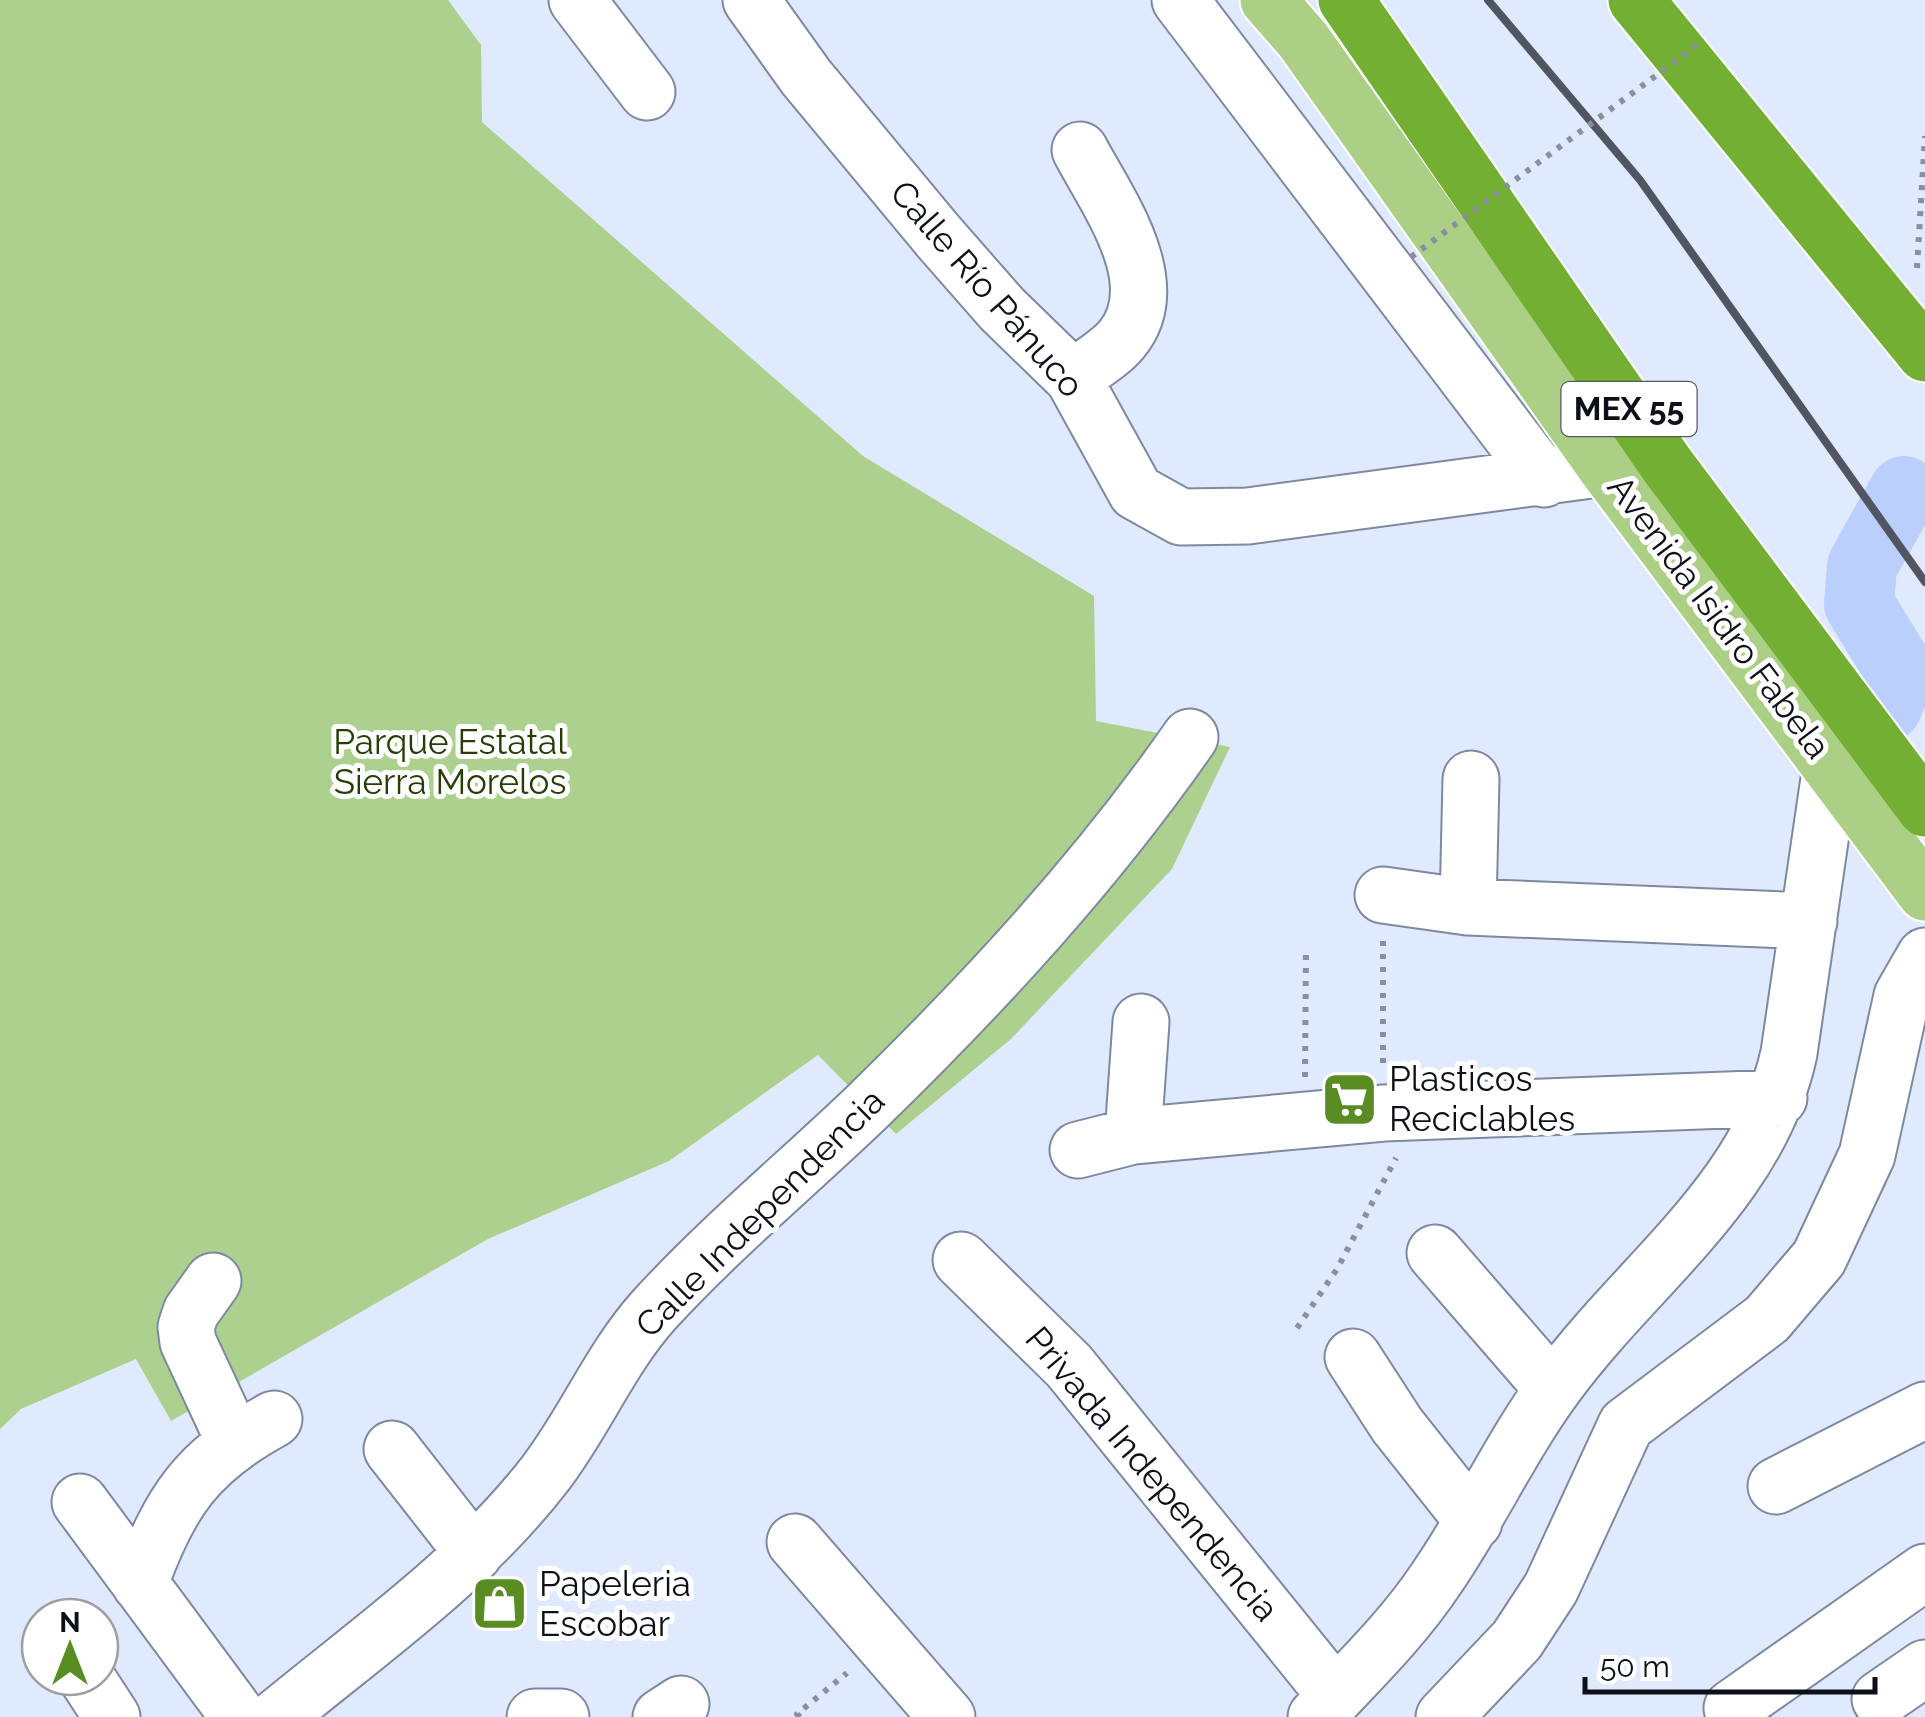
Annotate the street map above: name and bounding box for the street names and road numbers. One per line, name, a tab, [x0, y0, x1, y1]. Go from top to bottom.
street label: Calle Río Pánuco	[882, 172, 1093, 405]
road number: MEX 55	[1562, 382, 1696, 436]
street label: Avenida Isidro Fabela	[1600, 467, 1839, 766]
street label: Calle Independencia	[627, 1080, 892, 1345]
street label: Privada Independencia	[1017, 1318, 1287, 1629]

